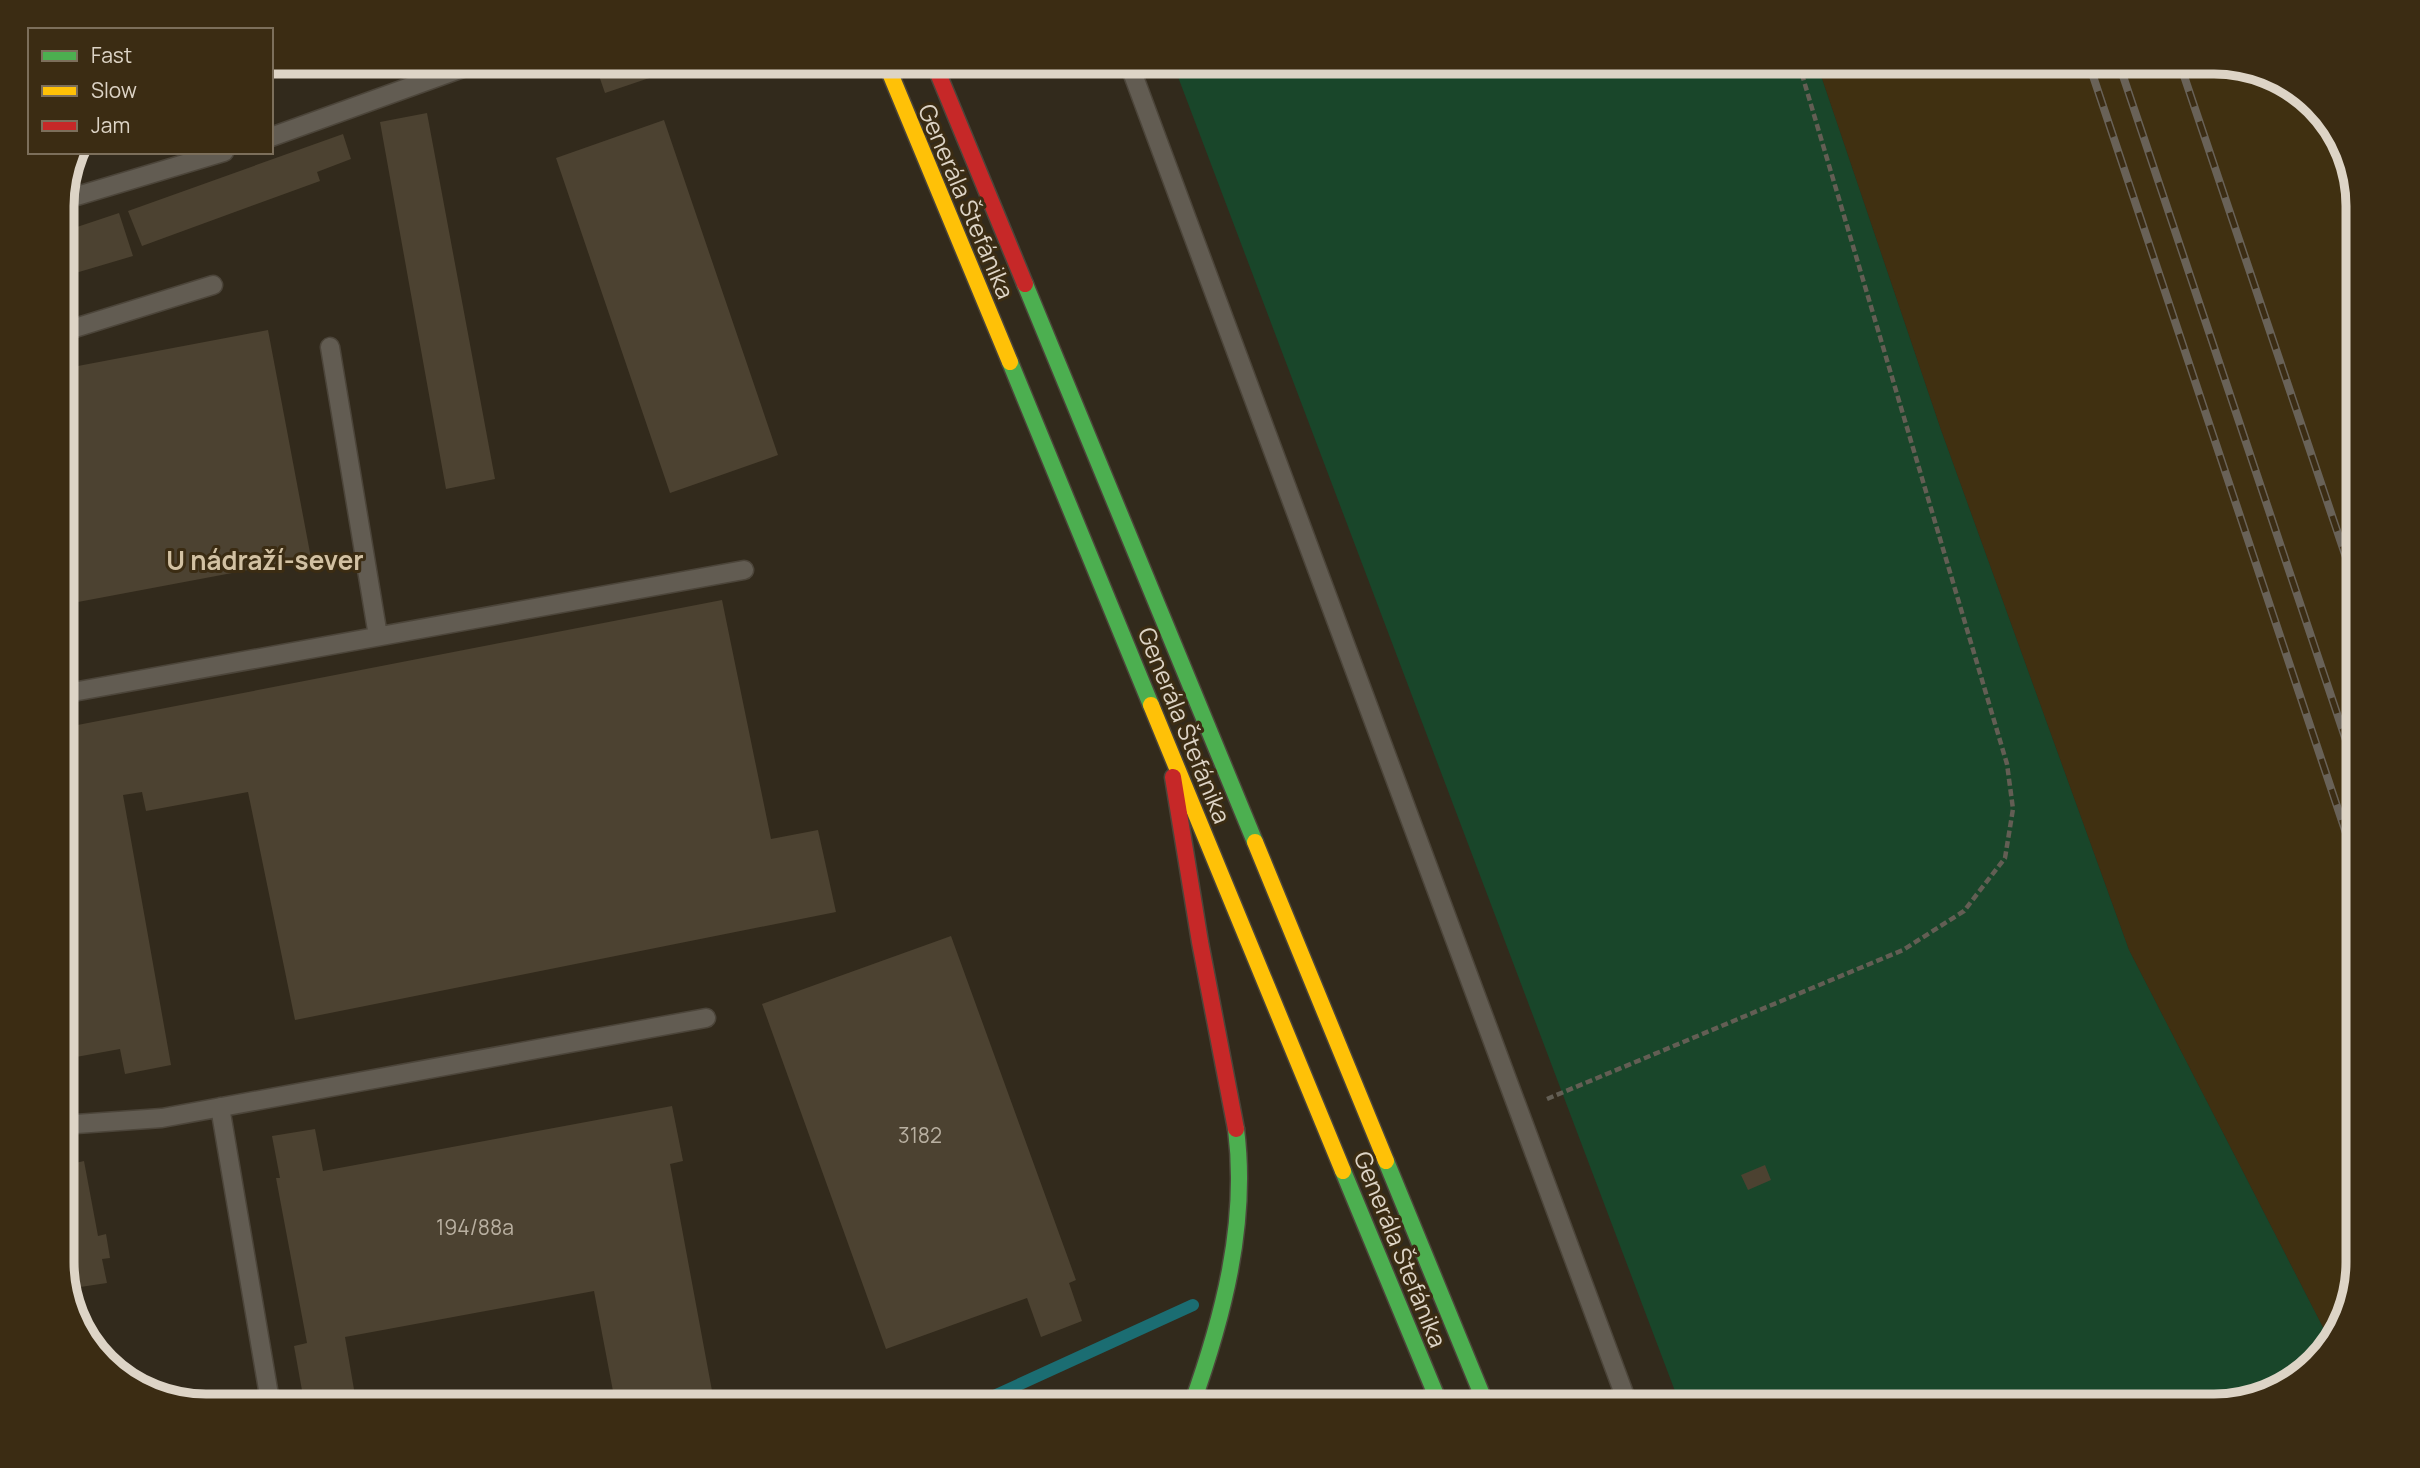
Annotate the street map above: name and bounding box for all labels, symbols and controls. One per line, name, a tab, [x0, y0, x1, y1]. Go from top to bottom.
legend	[28, 28, 273, 154]
text: Fast	[91, 41, 132, 69]
text: Slow	[91, 76, 137, 104]
street label: Generála Štefánika	[911, 99, 1023, 303]
text: Jam	[91, 111, 130, 139]
district label: U nádraží-sever	[166, 542, 364, 578]
street label: Generála Štefánika	[1131, 622, 1239, 828]
house number: 3182	[898, 1121, 942, 1149]
street label: Generála Štefánika	[1347, 1146, 1455, 1352]
house number: 194/88a	[436, 1213, 514, 1241]

